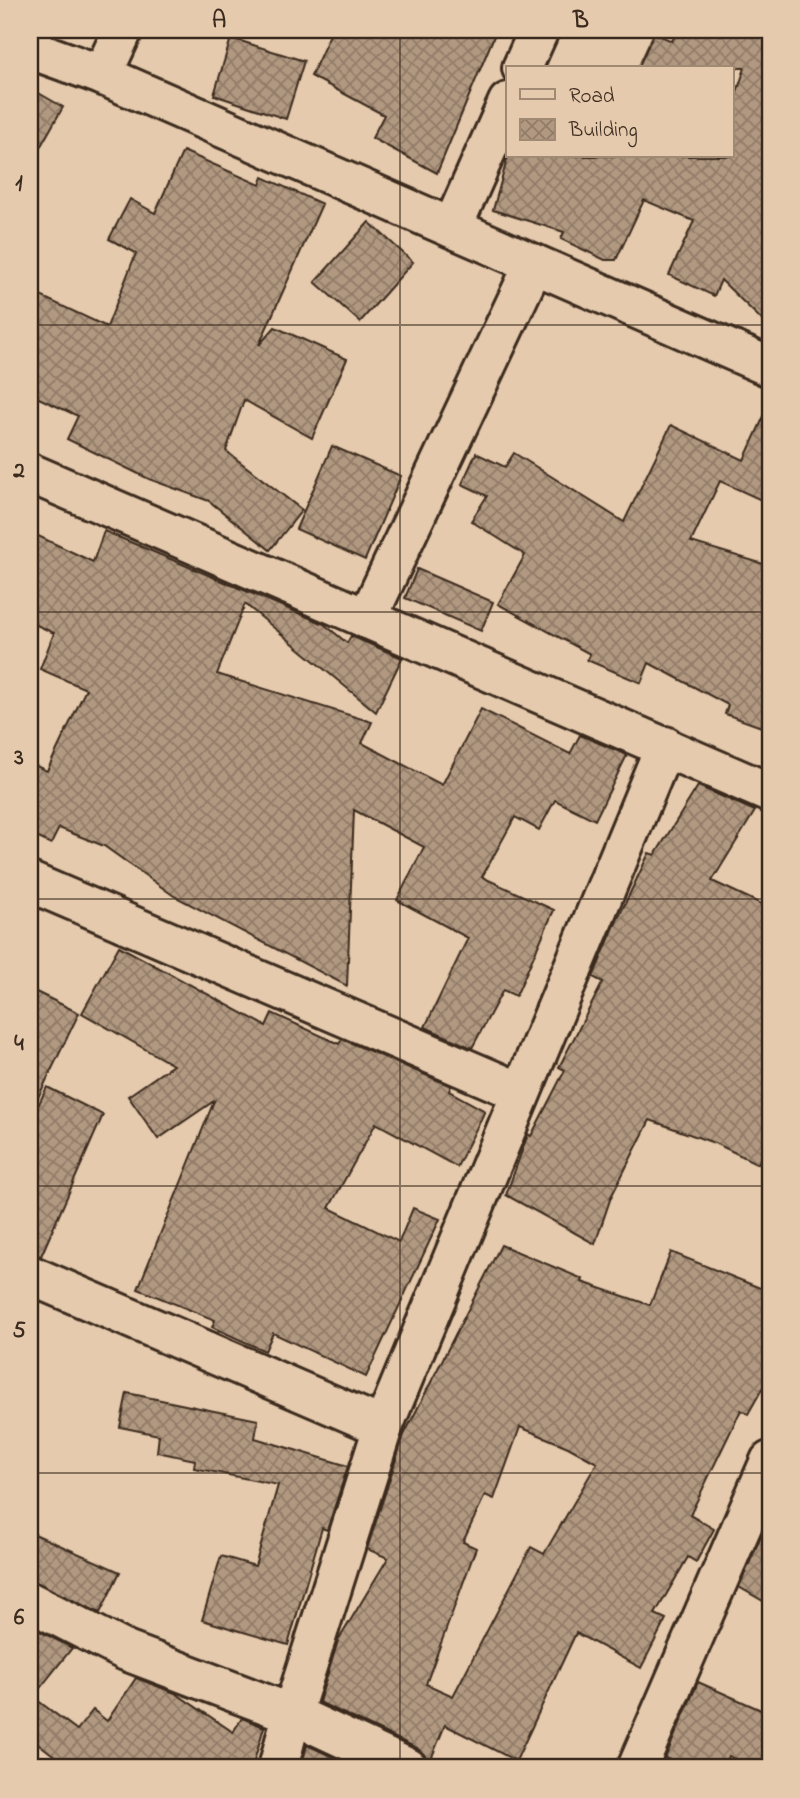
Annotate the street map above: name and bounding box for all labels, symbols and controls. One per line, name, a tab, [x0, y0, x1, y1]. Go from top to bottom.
text: A	[212, 5, 226, 38]
text: B	[572, 5, 589, 38]
legend	[506, 66, 734, 158]
text: Road	[569, 82, 615, 112]
text: Building	[568, 116, 638, 148]
text: 1	[15, 168, 23, 201]
text: 2	[12, 455, 25, 488]
text: 3	[13, 742, 24, 775]
text: 4	[14, 1028, 24, 1061]
text: 5	[12, 1315, 26, 1348]
text: 6	[14, 1602, 25, 1635]

